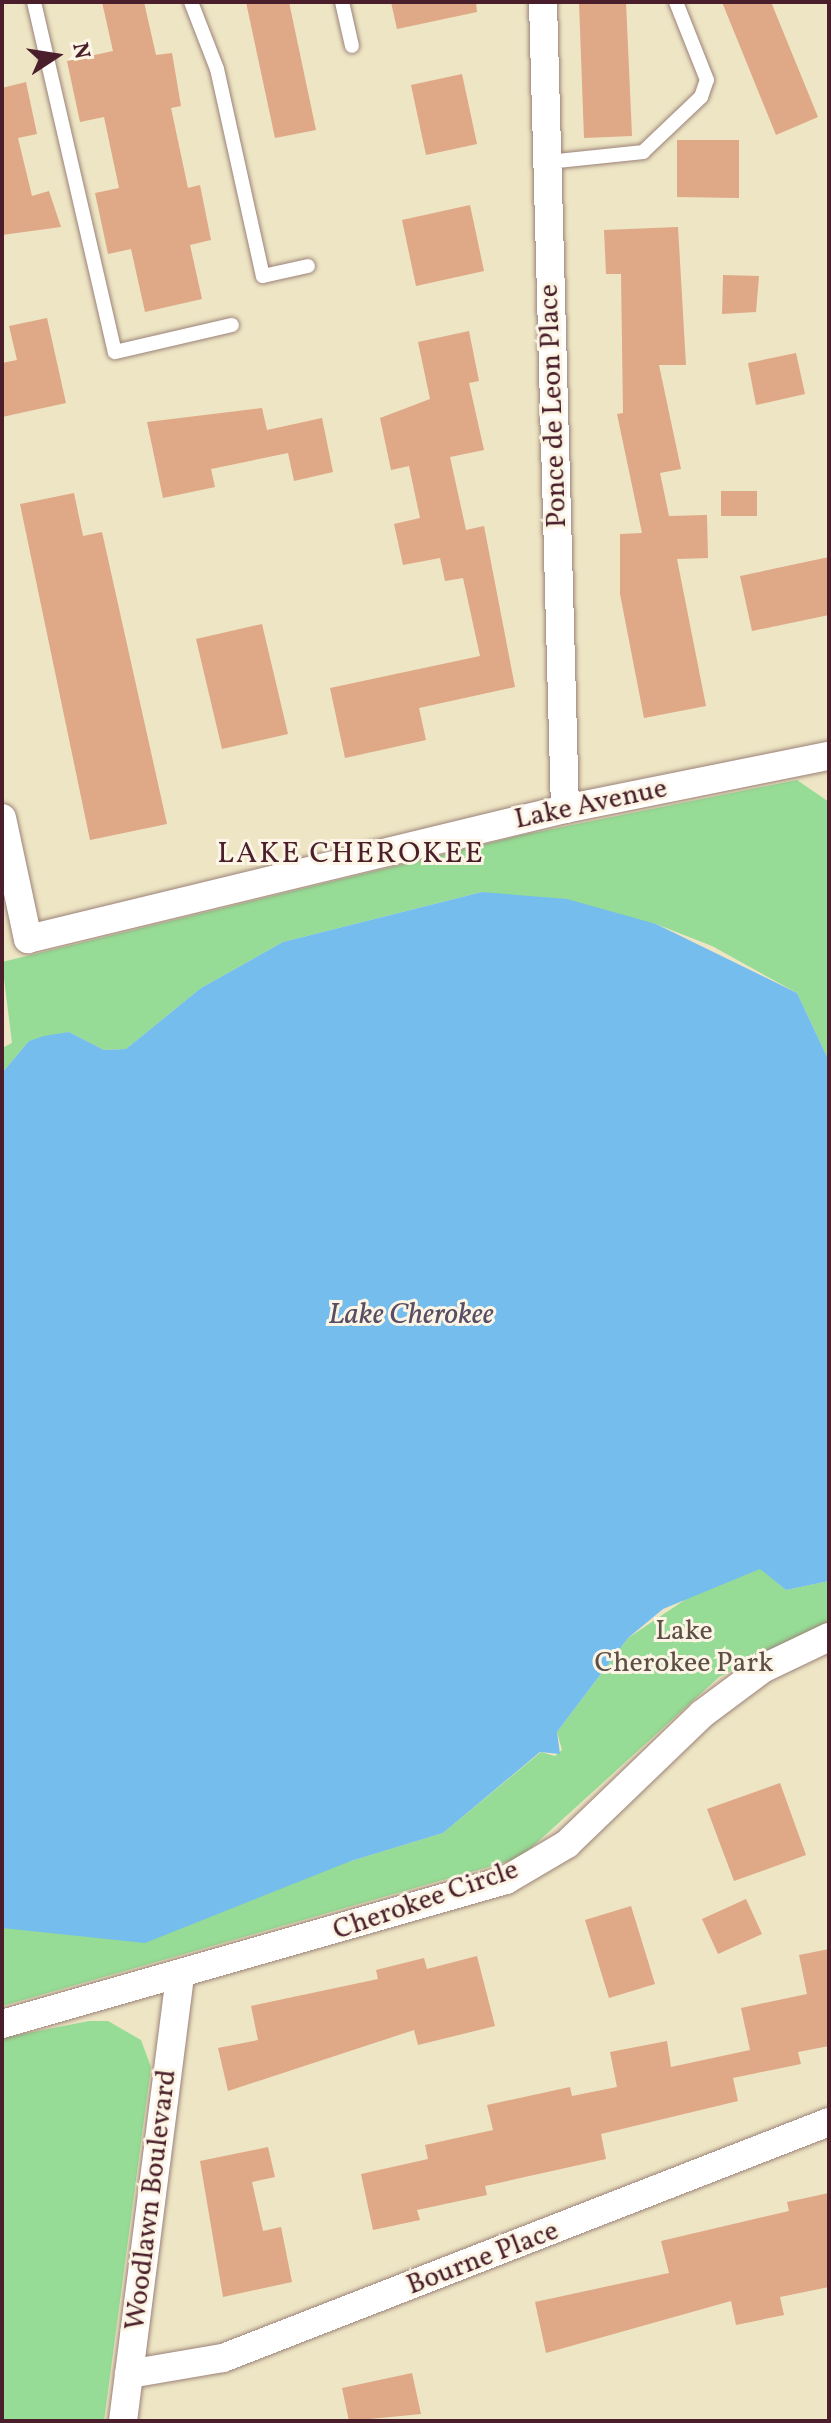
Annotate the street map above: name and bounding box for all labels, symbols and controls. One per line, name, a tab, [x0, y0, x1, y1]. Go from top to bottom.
north arrow	[16, 16, 96, 96]
text: N	[63, 40, 97, 62]
street label: Ponce de Leon Place	[533, 284, 575, 528]
street label: Lake Avenue	[512, 772, 670, 838]
district label: LAKE CHEROKEE	[217, 836, 485, 872]
water label: Lake Cherokee	[328, 1297, 494, 1333]
park label: Lake Cherokee Park	[595, 1615, 773, 1681]
street label: Cherokee Circle	[329, 1854, 523, 1948]
street label: Woodlawn Boulevard	[119, 2068, 185, 2332]
street label: Bourne Place	[402, 2215, 564, 2303]

